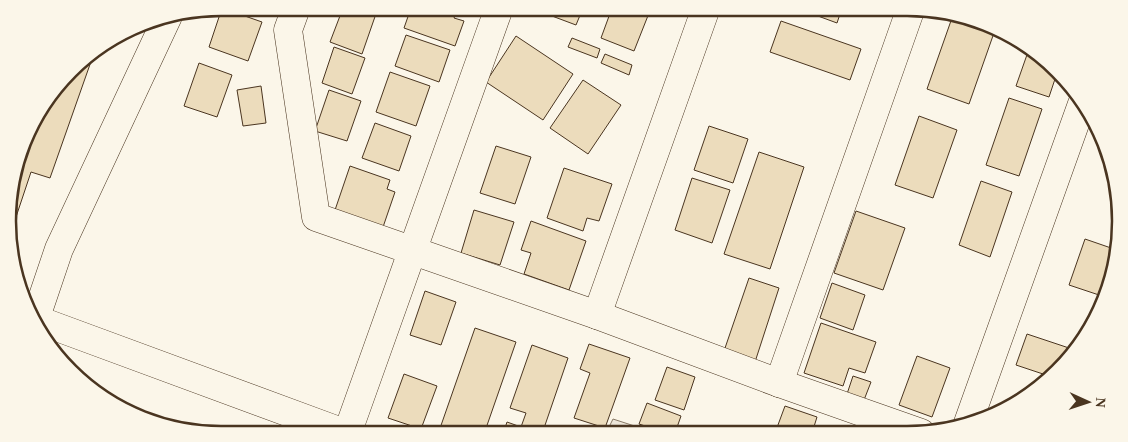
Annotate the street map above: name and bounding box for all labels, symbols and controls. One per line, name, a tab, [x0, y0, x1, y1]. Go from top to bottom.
north arrow	[1063, 377, 1113, 427]
text: N	[1093, 397, 1108, 408]

